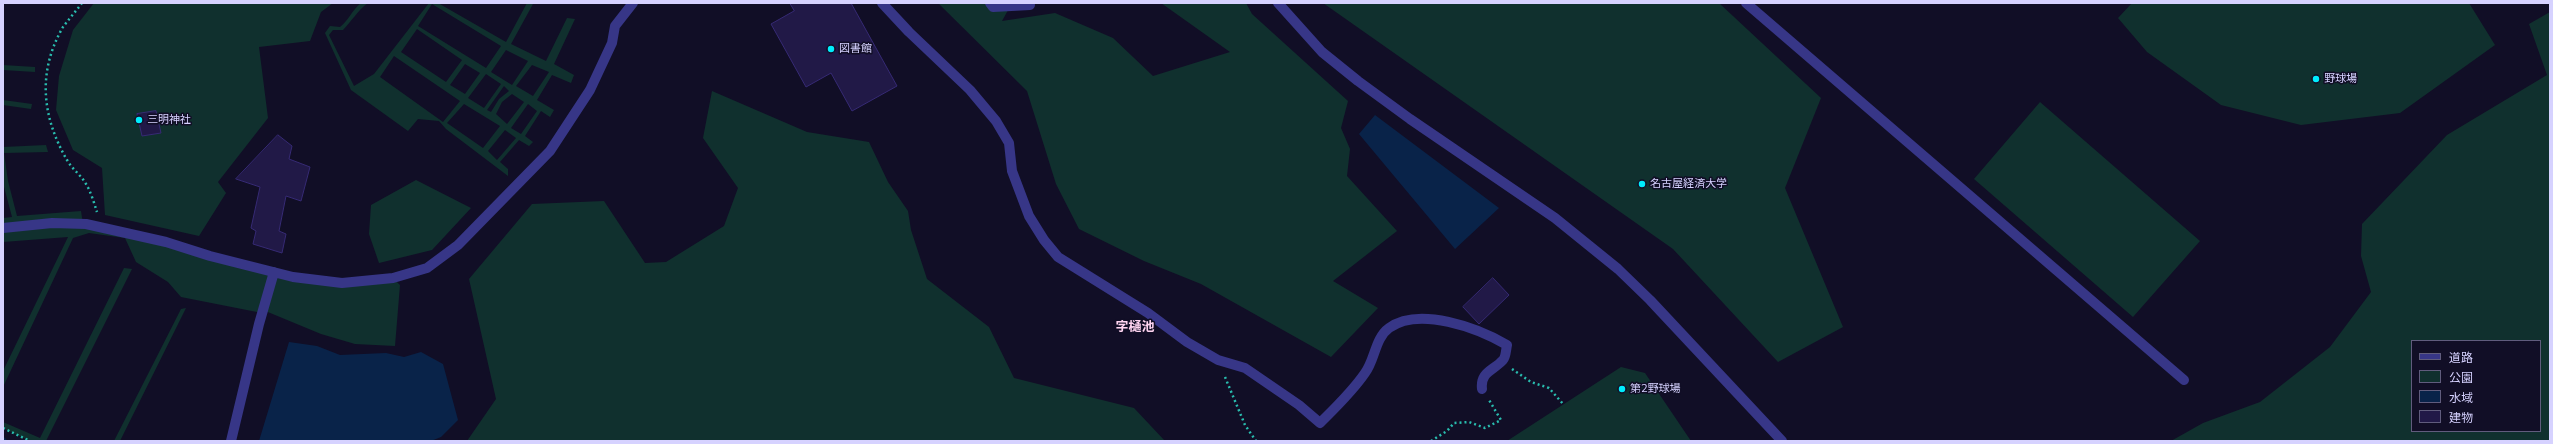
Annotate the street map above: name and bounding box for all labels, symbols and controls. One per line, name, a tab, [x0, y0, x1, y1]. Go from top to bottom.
place label: 図書館	[839, 42, 872, 56]
marker: 図書館	[826, 44, 836, 54]
place label: 野球場	[2324, 72, 2357, 86]
marker: 野球場	[2311, 74, 2321, 84]
place label: 三明神社	[147, 113, 191, 127]
marker: 三明神社	[134, 115, 144, 125]
place label: 名古屋経済大学	[1650, 177, 1727, 191]
marker: 名古屋経済大学	[1637, 179, 1647, 189]
district label: 字樋池	[1116, 319, 1154, 335]
legend	[2411, 340, 2541, 432]
text: 道路	[2449, 350, 2473, 365]
text: 公園	[2449, 370, 2473, 385]
place label: 第2野球場	[1630, 382, 1681, 396]
marker: 第2野球場	[1617, 384, 1627, 394]
text: 水域	[2449, 390, 2473, 405]
text: 建物	[2449, 410, 2473, 425]

